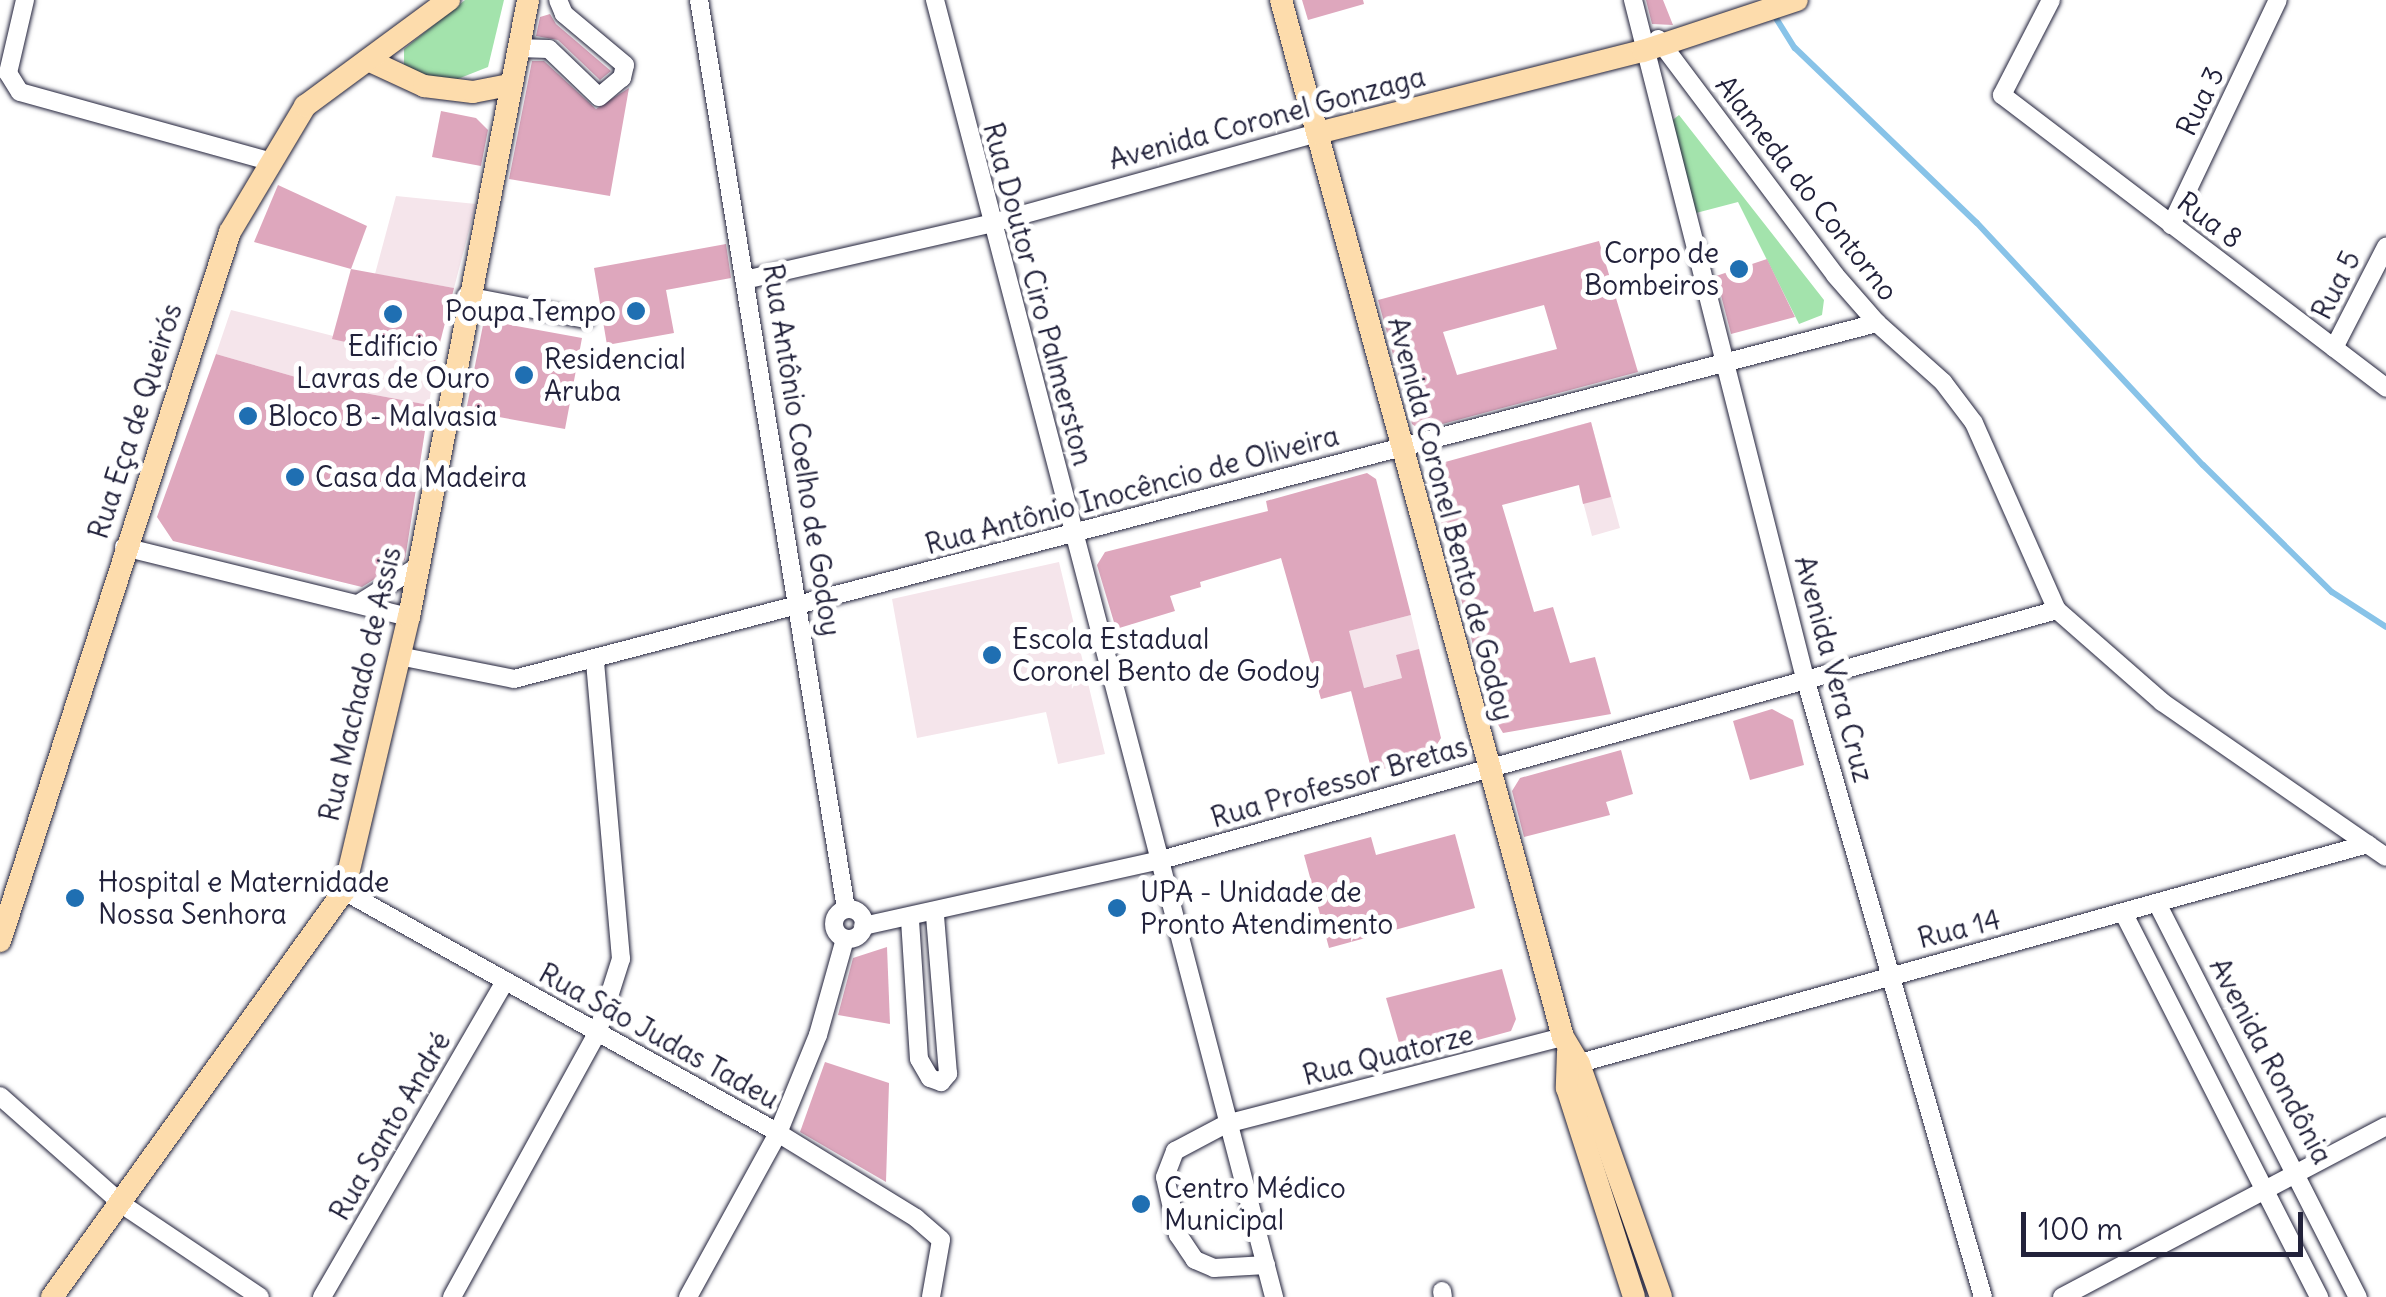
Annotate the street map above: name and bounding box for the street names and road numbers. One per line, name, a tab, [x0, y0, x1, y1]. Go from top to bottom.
street label: Avenida Coronel Gonzaga	[1105, 60, 1429, 176]
street label: Rua 3	[2169, 61, 2231, 141]
street label: Alameda do Contorno	[1709, 69, 1905, 307]
street label: Rua Doutor Ciro Palmerston	[976, 119, 1100, 469]
street label: Rua 8	[2171, 185, 2249, 255]
street label: Rua 5	[2305, 245, 2367, 325]
street label: Rua Antônio Coelho de Godoy	[756, 261, 848, 639]
street label: Rua Eça de Queirós	[81, 299, 189, 543]
street label: Avenida Coronel Bento de Godoy	[1381, 314, 1521, 724]
street label: Rua Antônio Inocêncio de Oliveira	[922, 419, 1342, 561]
street label: Rua Machado de Assis	[312, 544, 408, 824]
street label: Avenida Vera Cruz	[1788, 552, 1880, 786]
street label: Rua Professor Bretas	[1207, 729, 1471, 835]
street label: Rua 14	[1914, 903, 2004, 955]
street label: Avenida Rondônia	[2203, 952, 2339, 1170]
street label: Rua São Judas Tadeu	[533, 956, 785, 1116]
street label: Rua Quatorze	[1299, 1018, 1477, 1092]
street label: Rua Santo André	[322, 1026, 458, 1226]

